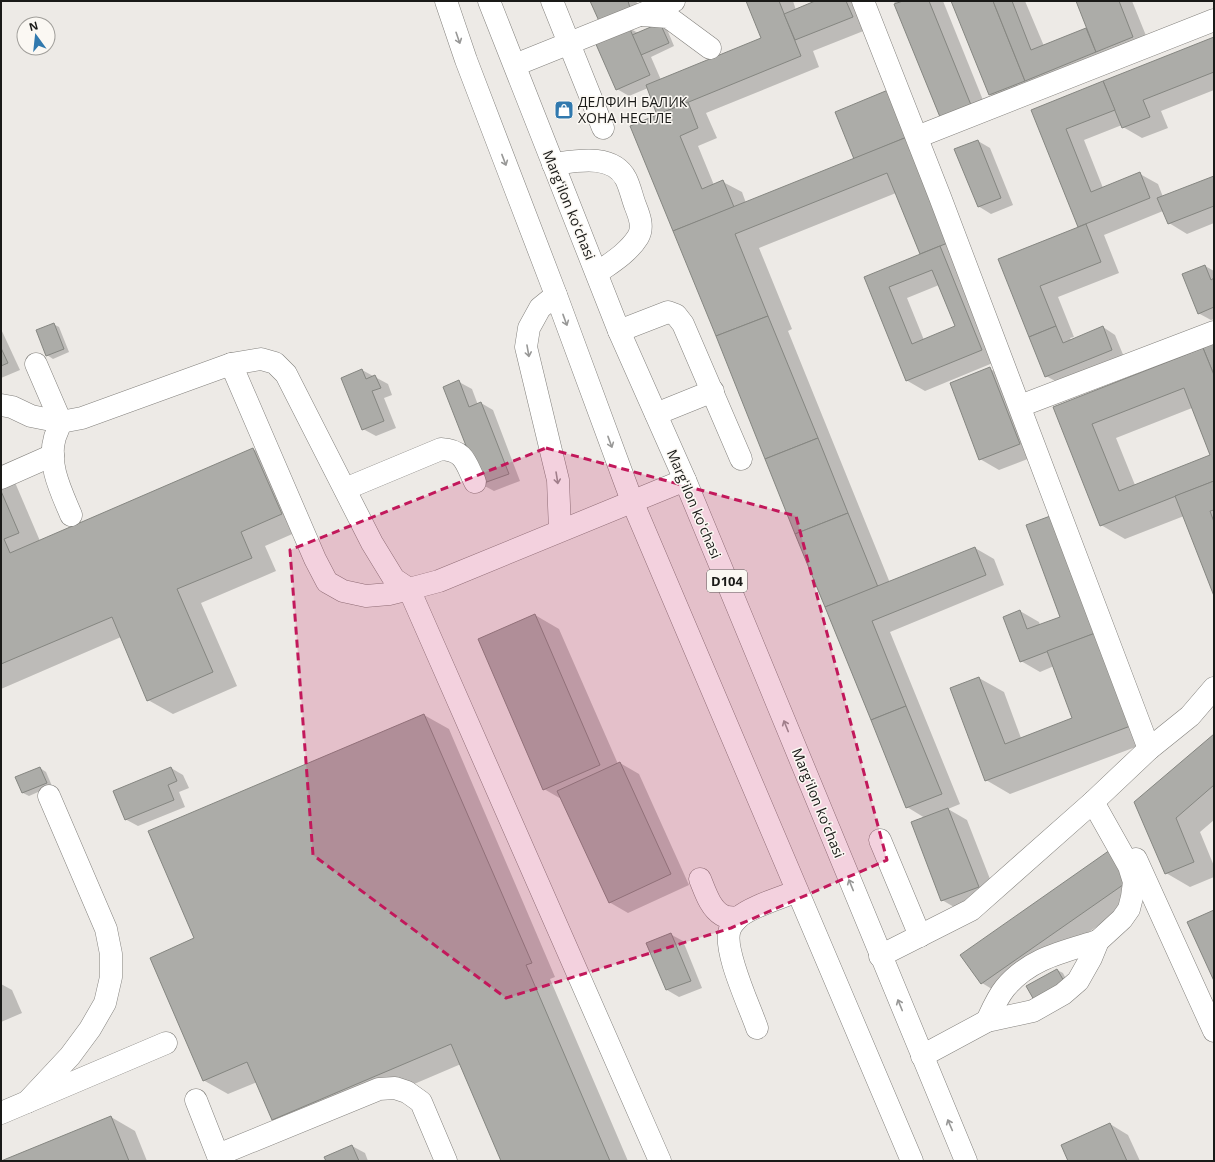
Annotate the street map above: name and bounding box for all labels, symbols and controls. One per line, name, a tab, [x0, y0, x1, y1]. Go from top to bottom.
north arrow	[16, 16, 56, 56]
text: N	[27, 17, 40, 34]
one-way arrow	[455, 32, 463, 44]
place label: ДЕЛФИН БАЛИК ХОНА НЕСТЛЕ	[578, 92, 688, 127]
shop icon: ДЕЛФИН БАЛИК ХОНА НЕСТЛЕ	[553, 99, 575, 121]
street label: Margʻilon koʻchasi	[539, 147, 600, 262]
one-way arrow	[501, 153, 508, 165]
one-way arrow	[562, 314, 570, 326]
one-way arrow	[524, 345, 532, 358]
one-way arrow	[607, 436, 615, 448]
street label: Margʻilon koʻchasi	[663, 446, 726, 561]
one-way arrow	[553, 471, 561, 484]
road number: D104	[707, 570, 747, 592]
one-way arrow	[781, 720, 789, 732]
street label: Margʻilon koʻchasi	[788, 745, 849, 860]
one-way arrow	[847, 879, 854, 891]
one-way arrow	[896, 1000, 904, 1012]
one-way arrow	[946, 1120, 953, 1132]

